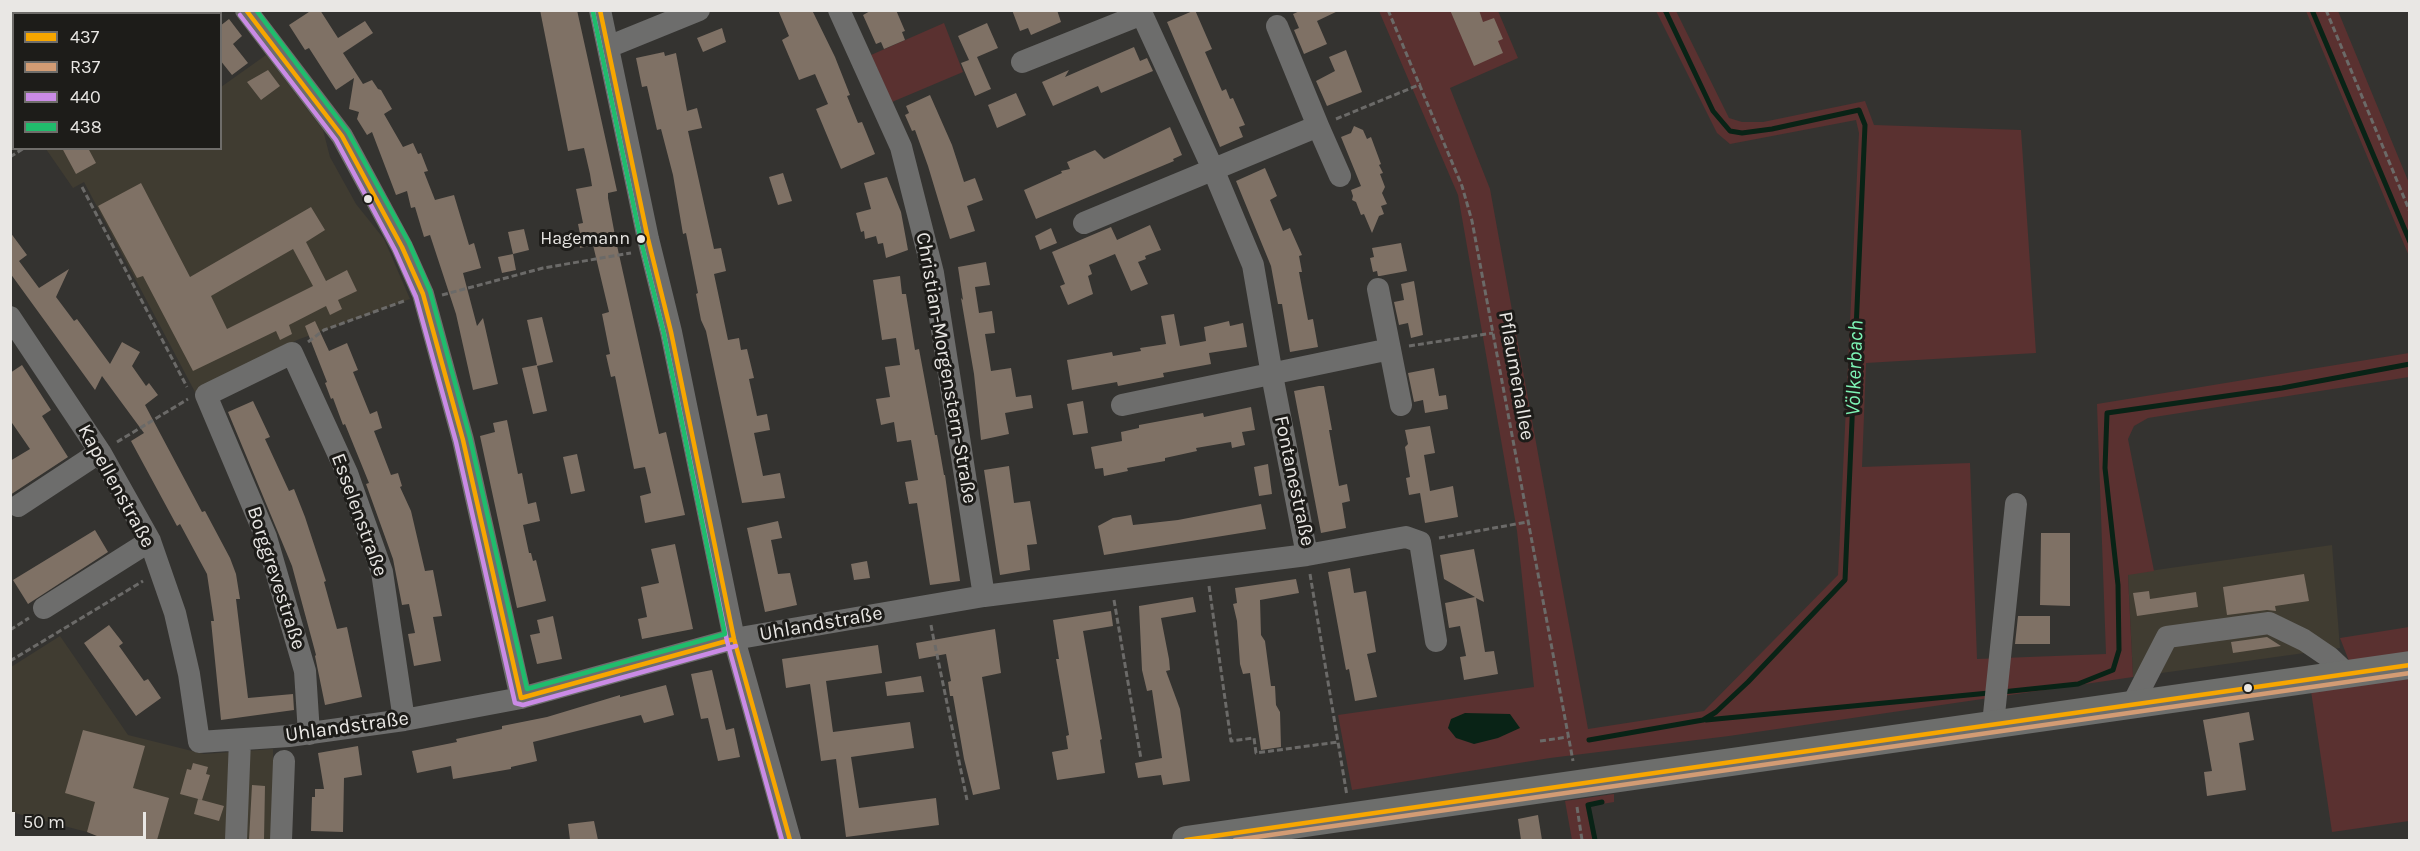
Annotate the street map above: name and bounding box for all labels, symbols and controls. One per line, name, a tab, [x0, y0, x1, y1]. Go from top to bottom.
legend	[12, 12, 222, 150]
text: 437	[70, 26, 99, 48]
text: R37	[70, 56, 100, 78]
text: 440	[70, 86, 101, 108]
text: 438	[70, 116, 102, 138]
unlabelled marker	[362, 193, 374, 205]
place label: Hagemann	[540, 228, 630, 250]
street label: Christian-Morgenstern-Straße	[910, 231, 982, 505]
marker: Hagemann	[635, 233, 647, 245]
street label: Pflaumenallee	[1493, 310, 1539, 442]
water label: Völkerbach	[1841, 320, 1869, 416]
street label: Fontanestraße	[1268, 414, 1320, 548]
street label: Kapellenstraße	[72, 420, 160, 552]
street label: Esselenstraße	[326, 450, 392, 580]
street label: Borggrevestraße	[241, 503, 311, 653]
street label: Uhlandstraße	[758, 601, 884, 647]
unlabelled marker	[2242, 682, 2254, 694]
street label: Uhlandstraße	[284, 706, 410, 748]
scale bar	[15, 800, 148, 838]
text: 50 m	[23, 811, 65, 833]

